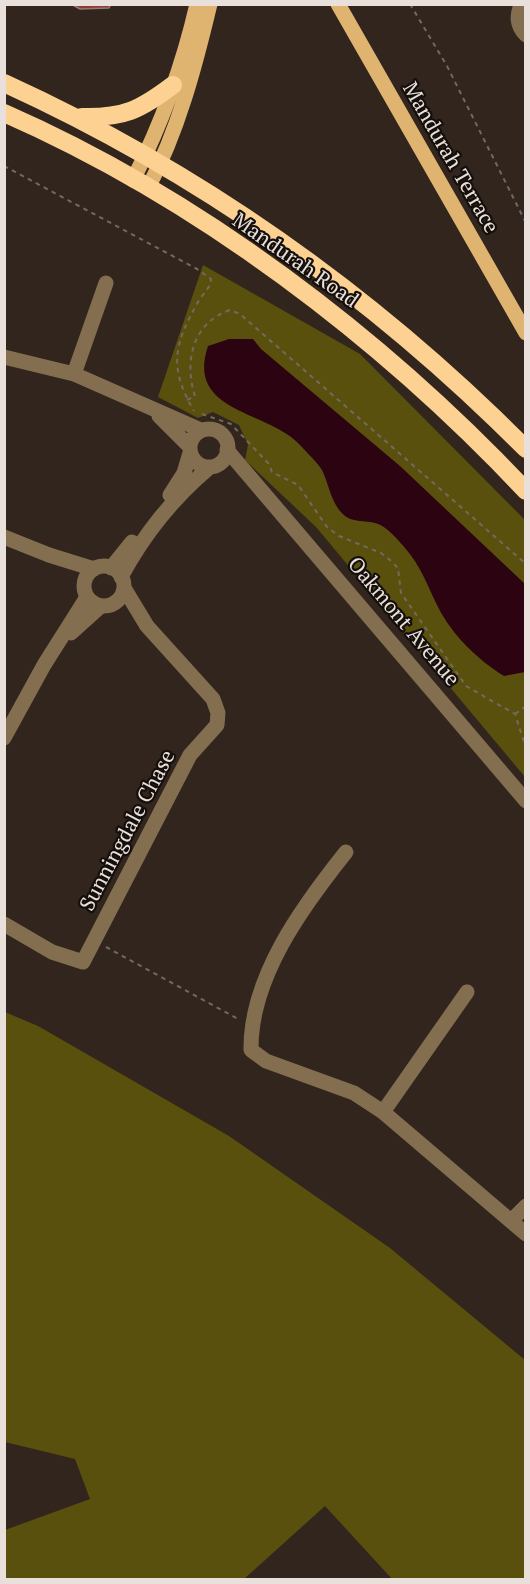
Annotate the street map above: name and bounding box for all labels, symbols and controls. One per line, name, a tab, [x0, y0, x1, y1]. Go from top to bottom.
street label: Mandurah Terrace	[397, 78, 503, 238]
street label: Mandurah Road	[227, 208, 363, 314]
street label: Oakmont Avenue	[342, 552, 464, 692]
street label: Sunningdale Chase	[75, 746, 181, 916]

